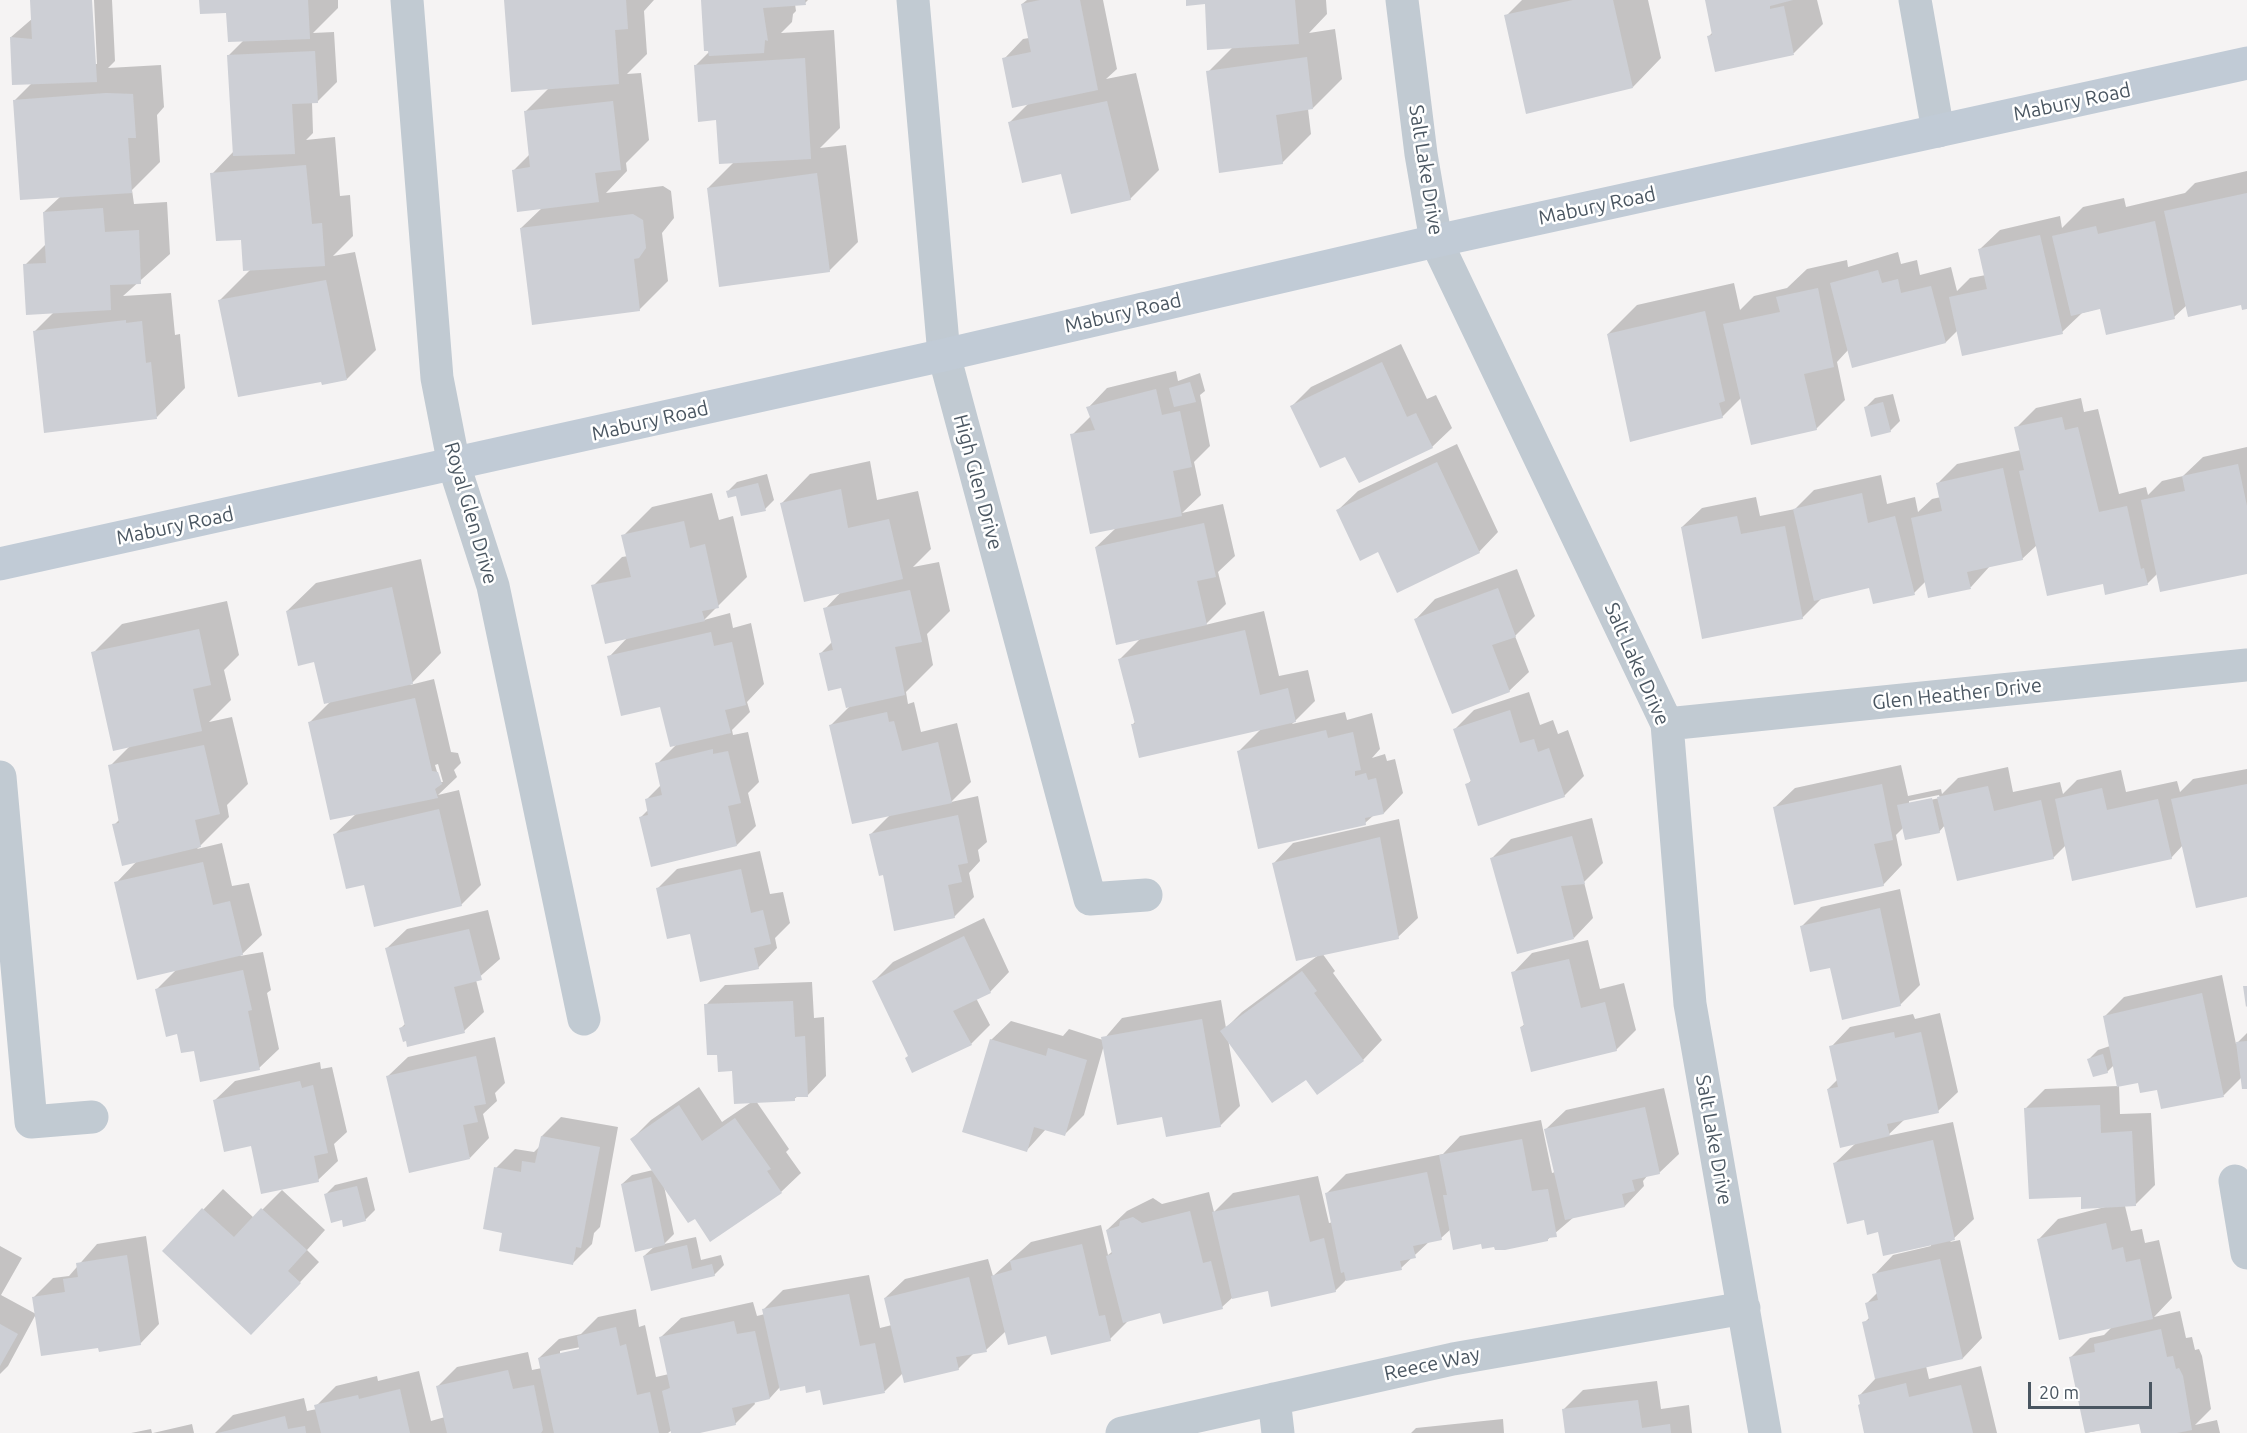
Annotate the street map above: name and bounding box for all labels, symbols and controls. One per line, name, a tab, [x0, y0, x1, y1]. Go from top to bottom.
street label: Mabury Road	[2011, 78, 2133, 126]
street label: Salt Lake Drive	[1404, 103, 1448, 237]
street label: Mabury Road	[1536, 182, 1658, 230]
street label: Mabury Road	[1062, 288, 1184, 338]
street label: Mabury Road	[589, 396, 711, 446]
street label: High Glen Drive	[948, 412, 1008, 552]
street label: Royal Glen Drive	[439, 439, 503, 587]
street label: Mabury Road	[114, 502, 236, 550]
street label: Salt Lake Drive	[1599, 599, 1675, 729]
street label: Glen Heather Drive	[1871, 673, 2043, 715]
street label: Salt Lake Drive	[1691, 1073, 1737, 1207]
street label: Reece Way	[1382, 1342, 1482, 1386]
scale bar	[2031, 1370, 2156, 1408]
text: 20 m	[2039, 1382, 2079, 1402]

